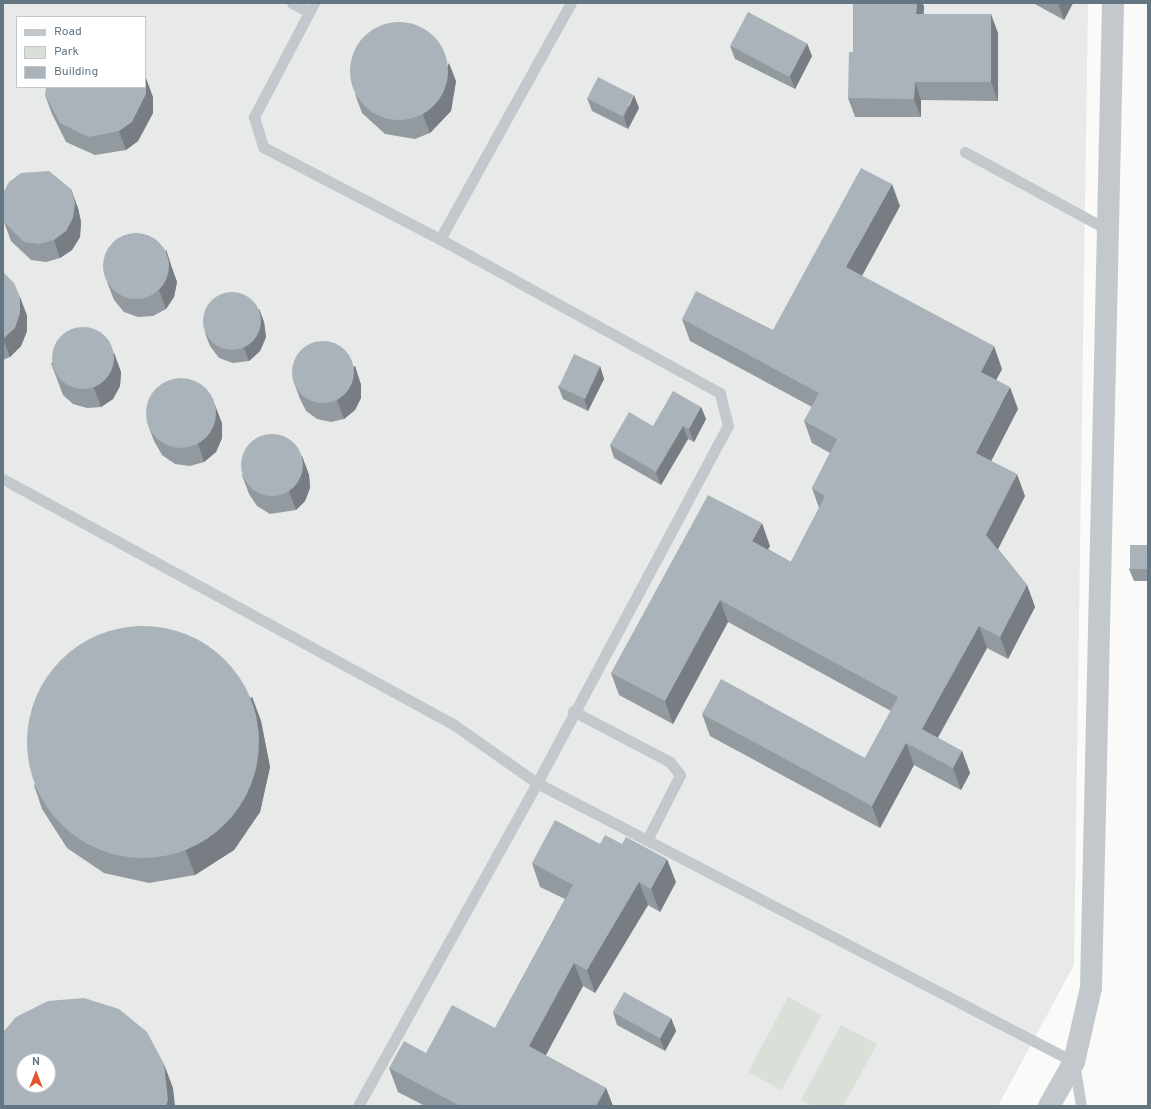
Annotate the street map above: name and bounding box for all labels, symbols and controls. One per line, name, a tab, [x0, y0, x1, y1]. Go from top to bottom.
legend	[16, 16, 146, 88]
text: Road	[54, 24, 82, 40]
text: Park	[54, 44, 79, 60]
text: Building	[54, 64, 98, 80]
north arrow	[16, 1053, 56, 1093]
text: N	[32, 1055, 40, 1069]

